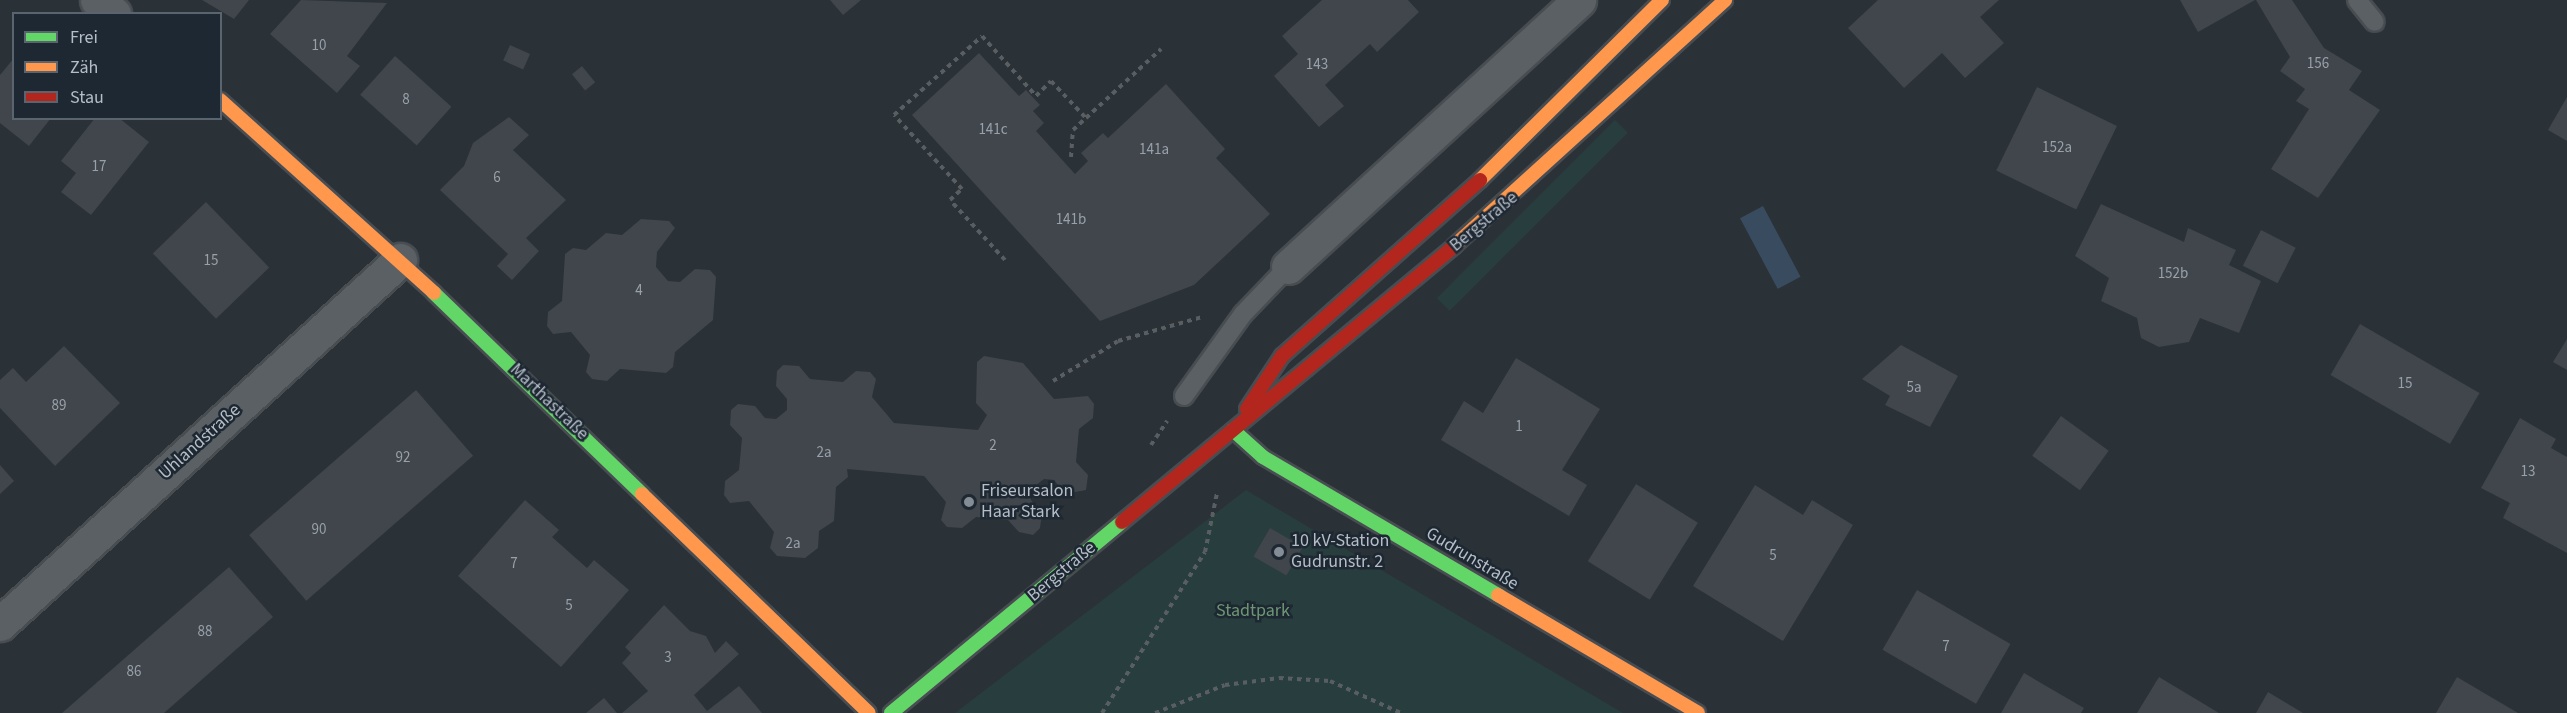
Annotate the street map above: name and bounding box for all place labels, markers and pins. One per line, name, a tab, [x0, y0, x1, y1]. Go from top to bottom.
place label: Friseursalon Haar Stark	[981, 481, 1073, 524]
marker: Friseursalon Haar Stark	[962, 495, 976, 509]
place label: 10 kV-Station Gudrunstr. 2	[1291, 531, 1389, 574]
marker: 10 kV-Station Gudrunstr. 2	[1272, 545, 1286, 559]

